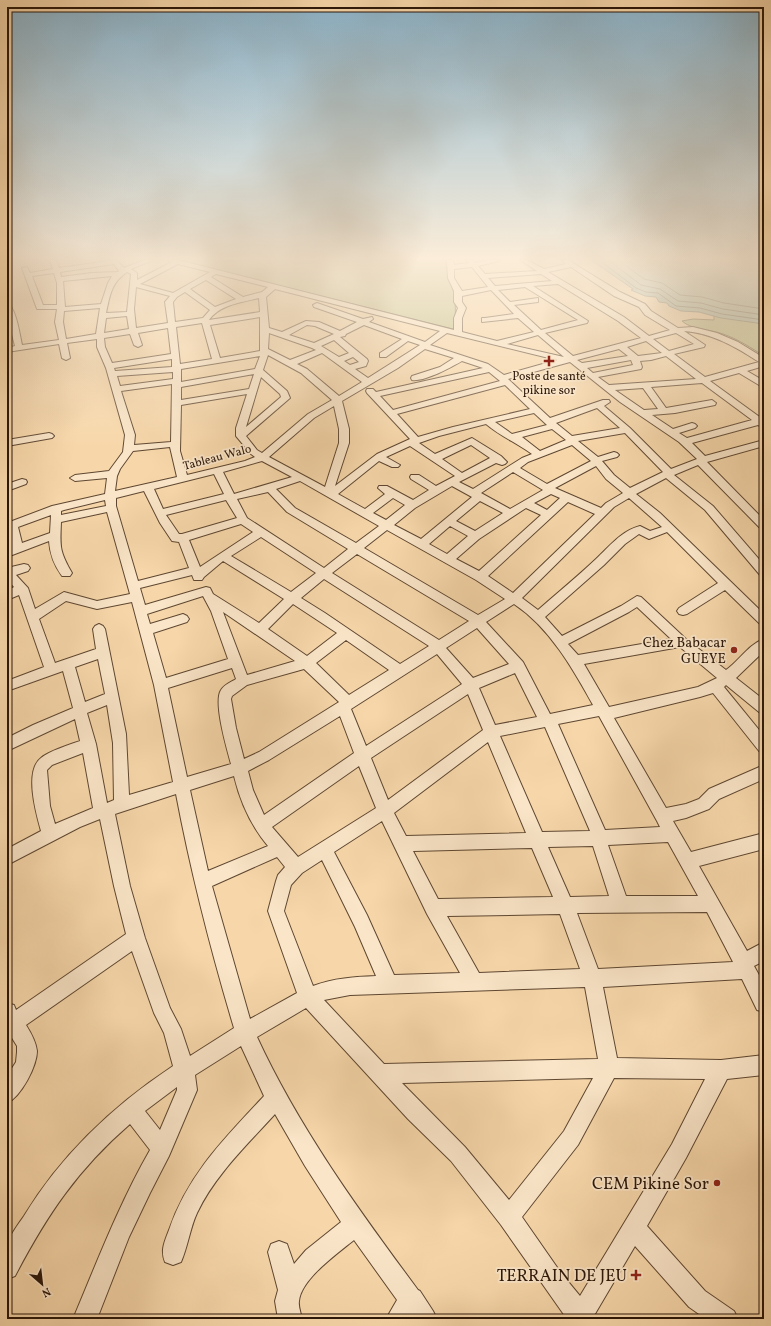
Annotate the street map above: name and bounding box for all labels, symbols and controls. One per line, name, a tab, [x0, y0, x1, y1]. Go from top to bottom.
marker: Poste de santé pikine sor	[543, 355, 555, 367]
place label: Poste de santé pikine sor	[512, 369, 586, 399]
street label: Tableau Walo	[181, 441, 253, 475]
place label: Chez Babacar GUEYE	[643, 634, 726, 669]
marker: Chez Babacar GUEYE	[729, 645, 739, 655]
place label: CEM Pikine Sor	[592, 1173, 709, 1196]
marker: CEM Pikine Sor	[712, 1178, 722, 1188]
north arrow	[22, 1264, 62, 1304]
place label: TERRAIN DE JEU	[497, 1265, 627, 1288]
marker: TERRAIN DE JEU	[630, 1269, 642, 1281]
text: N	[39, 1283, 53, 1300]

